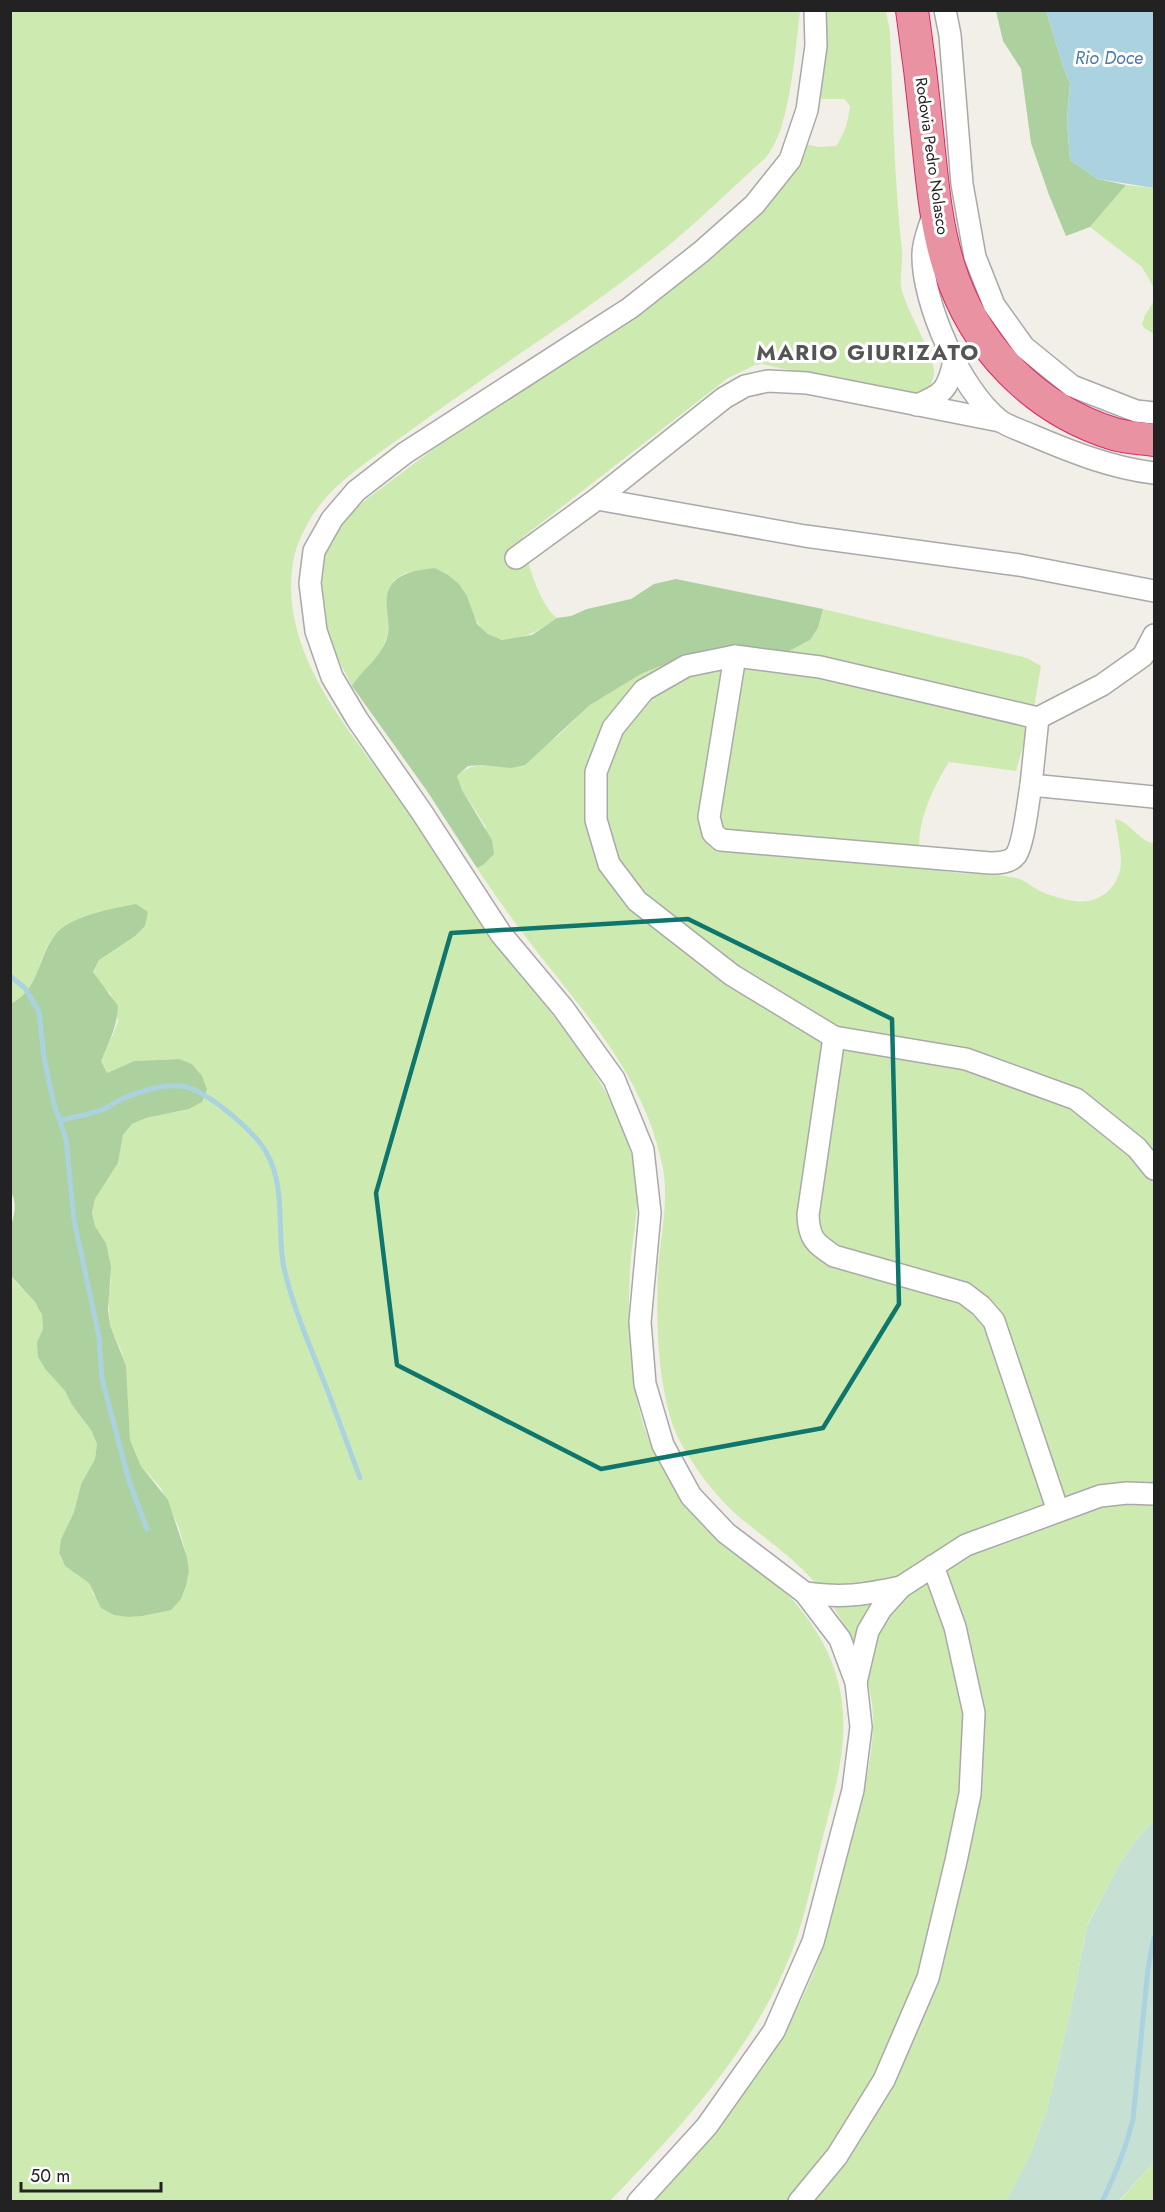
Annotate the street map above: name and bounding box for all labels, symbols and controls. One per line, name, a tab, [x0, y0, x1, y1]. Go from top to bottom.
water label: Rio Doce	[1075, 45, 1143, 71]
street label: Rodovia Pedro Nolasco	[910, 76, 954, 236]
district label: MARIO GIURIZATO	[756, 336, 980, 368]
scale bar	[21, 2155, 160, 2193]
text: 50 m	[30, 2163, 70, 2189]

